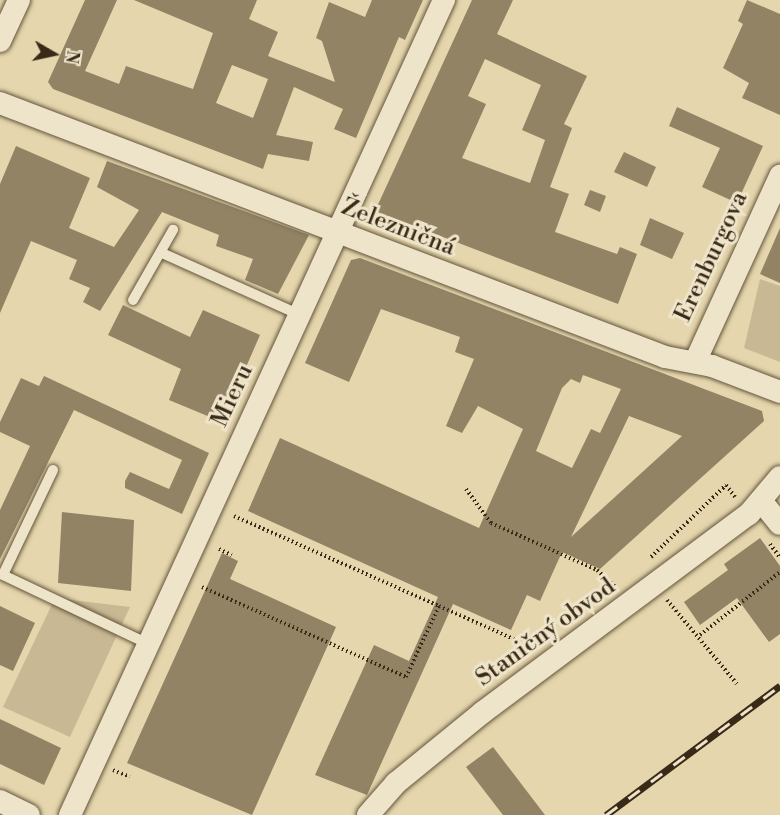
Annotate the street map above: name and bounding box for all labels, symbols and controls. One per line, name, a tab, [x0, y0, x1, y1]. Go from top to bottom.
north arrow	[24, 24, 84, 84]
text: N	[61, 49, 83, 65]
street label: Erenburgova	[669, 187, 755, 327]
street label: Železničná	[337, 193, 459, 263]
street label: Mieru	[206, 360, 260, 432]
street label: Staničný obvod	[471, 573, 621, 693]

